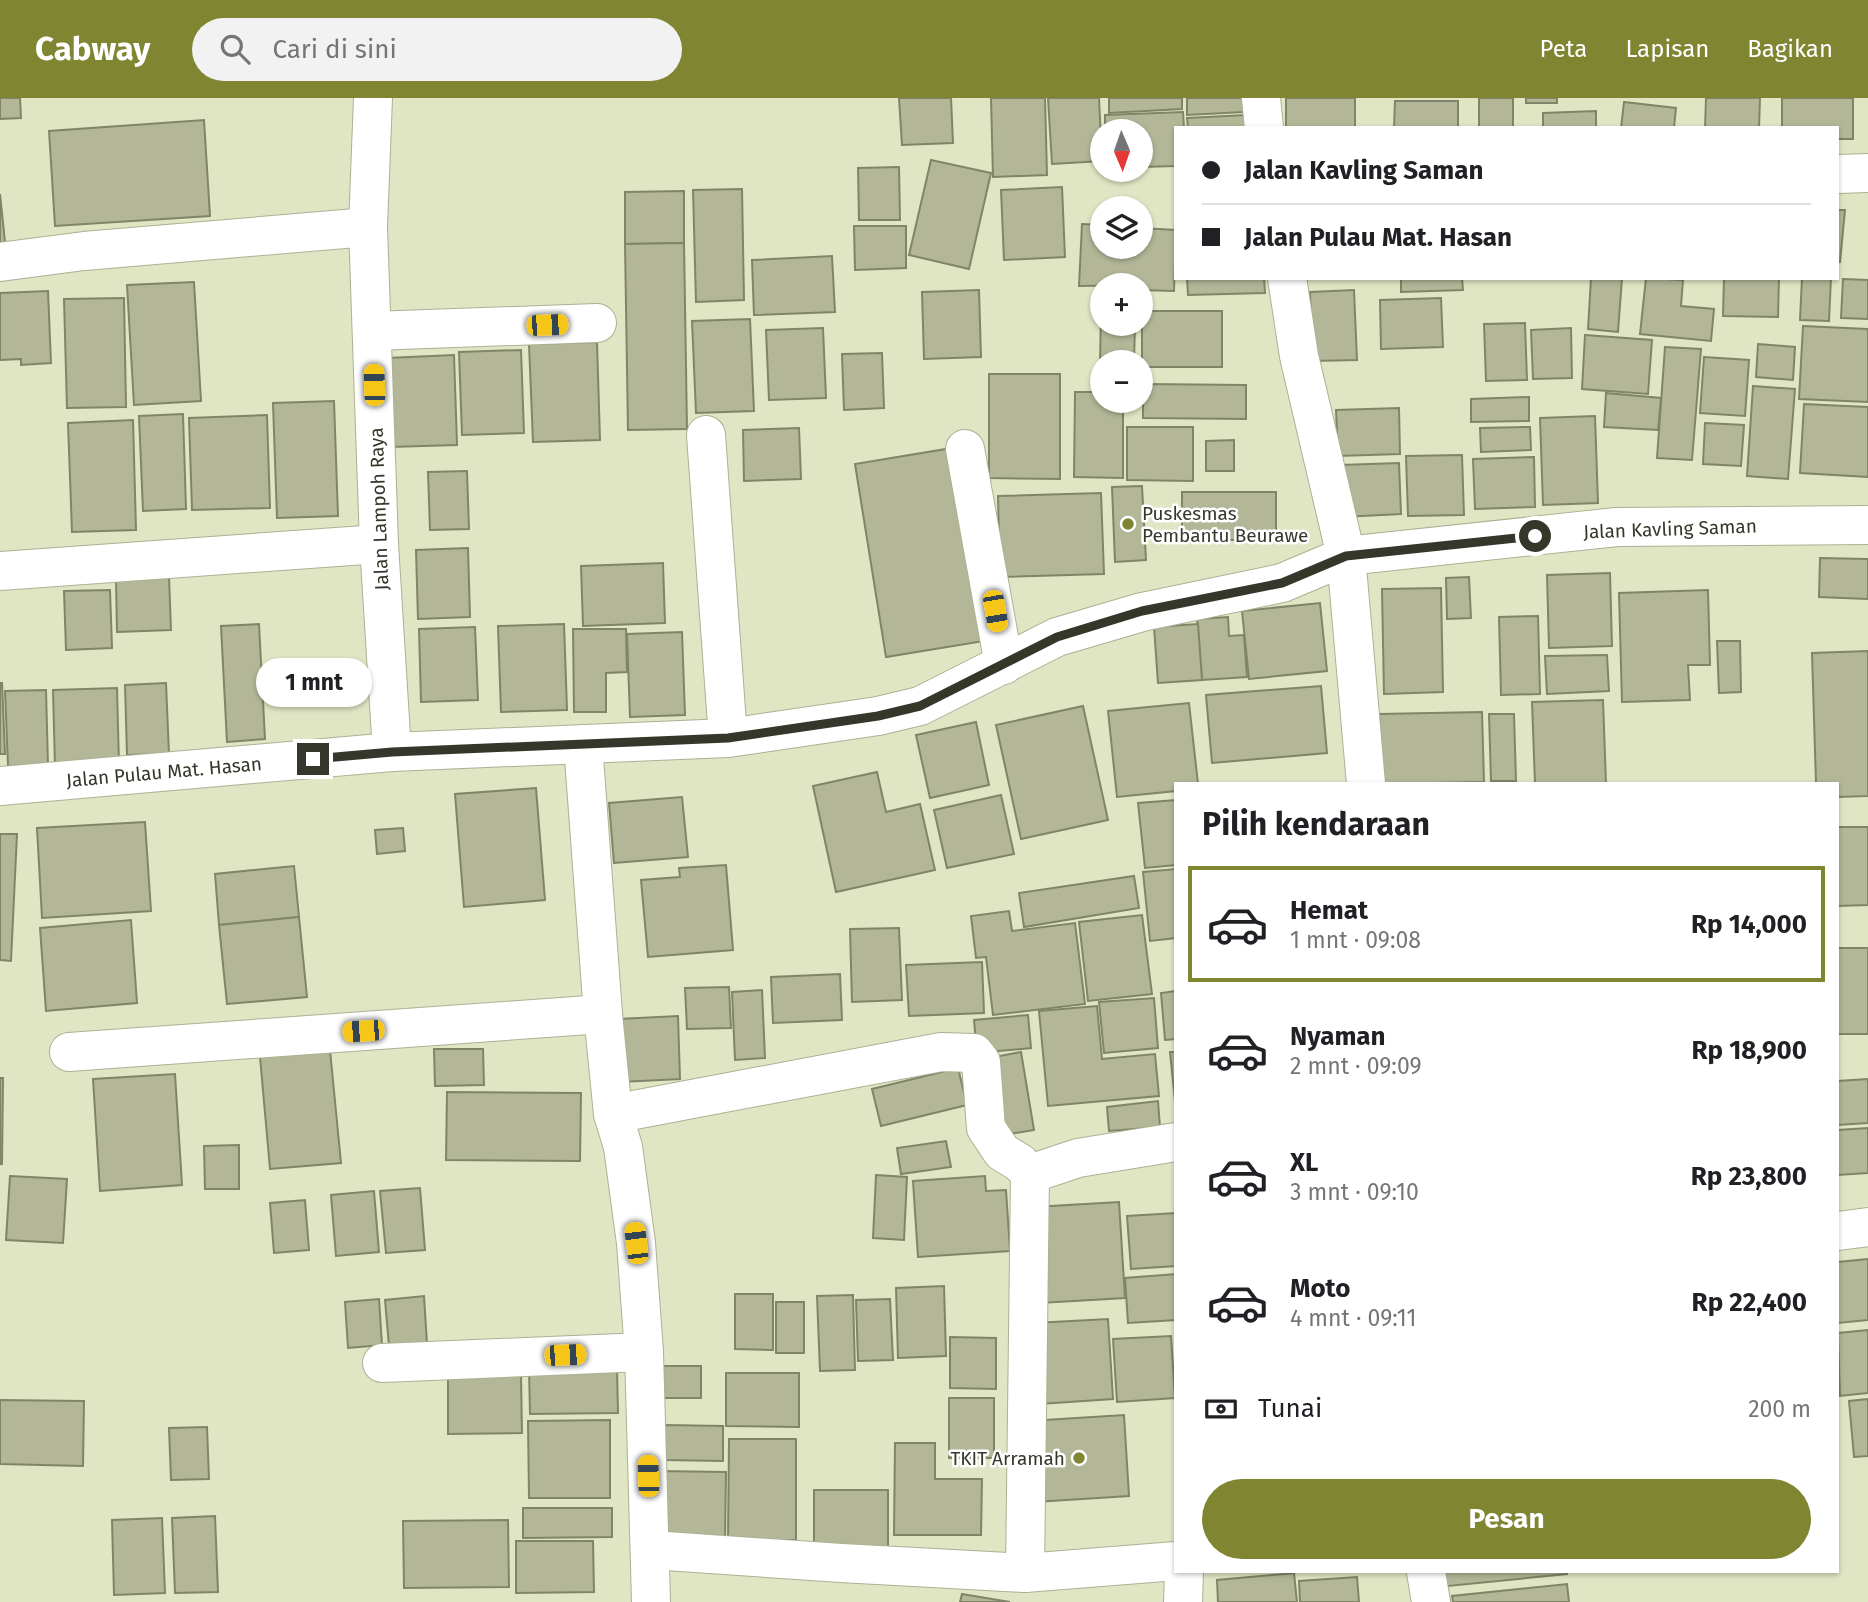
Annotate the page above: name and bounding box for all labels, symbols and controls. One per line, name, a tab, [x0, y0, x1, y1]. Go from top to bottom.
search box	[192, 18, 682, 81]
text: Cabway	[35, 29, 150, 69]
icon: search	[216, 30, 254, 68]
text: Cari di sini	[272, 34, 397, 65]
text: Peta	[1540, 35, 1587, 63]
text: Lapisan	[1625, 35, 1709, 63]
text: Bagikan	[1747, 35, 1833, 63]
north arrow	[1090, 119, 1153, 182]
map controls	[1090, 119, 1153, 413]
text: Jalan Kavling Saman	[1244, 155, 1484, 186]
button: layers	[1090, 196, 1153, 259]
text: Jalan Pulau Mat. Hasan	[1244, 222, 1512, 253]
button: +	[1090, 273, 1153, 336]
car	[526, 314, 569, 336]
button: −	[1090, 350, 1153, 413]
car	[363, 364, 386, 406]
street label: Jalan Lampoh Raya	[365, 427, 393, 591]
place label: Puskesmas Pembantu Beurawe	[1142, 502, 1308, 547]
street label: Jalan Kavling Saman	[1583, 514, 1757, 544]
marker: Puskesmas Pembantu Beurawe	[1120, 516, 1136, 532]
route start	[1519, 520, 1551, 552]
car	[982, 588, 1009, 634]
callout: 1 mnt	[255, 658, 371, 706]
text: 1 mnt	[285, 668, 343, 696]
route end	[297, 743, 329, 775]
street label: Jalan Pulau Mat. Hasan	[65, 752, 263, 792]
text: Pilih kendaraan	[1202, 805, 1430, 843]
icon: car	[1206, 893, 1269, 956]
text: Hemat	[1290, 895, 1368, 926]
text: Rp 14,000	[1691, 909, 1807, 940]
text: 1 mnt · 09:08	[1290, 926, 1421, 954]
car	[342, 1019, 385, 1043]
icon: car	[1206, 1019, 1269, 1082]
text: Nyaman	[1290, 1021, 1386, 1052]
text: Rp 18,900	[1691, 1035, 1807, 1066]
text: 2 mnt · 09:09	[1290, 1052, 1422, 1080]
icon: car	[1206, 1145, 1269, 1208]
text: XL	[1290, 1147, 1318, 1178]
text: Rp 23,800	[1691, 1161, 1807, 1192]
text: 3 mnt · 09:10	[1290, 1178, 1419, 1206]
car	[624, 1221, 649, 1265]
icon: car	[1206, 1271, 1269, 1334]
text: Moto	[1290, 1273, 1350, 1304]
text: Rp 22,400	[1692, 1287, 1807, 1318]
text: 4 mnt · 09:11	[1290, 1304, 1416, 1332]
car	[544, 1344, 587, 1366]
icon: cash	[1202, 1390, 1240, 1428]
text: Tunai	[1258, 1393, 1322, 1424]
text: 200 m	[1748, 1395, 1811, 1423]
place label: TKIT Arramah	[951, 1447, 1065, 1470]
marker: TKIT Arramah	[1071, 1450, 1087, 1466]
car	[637, 1455, 660, 1497]
button: Pesan	[1202, 1479, 1811, 1559]

